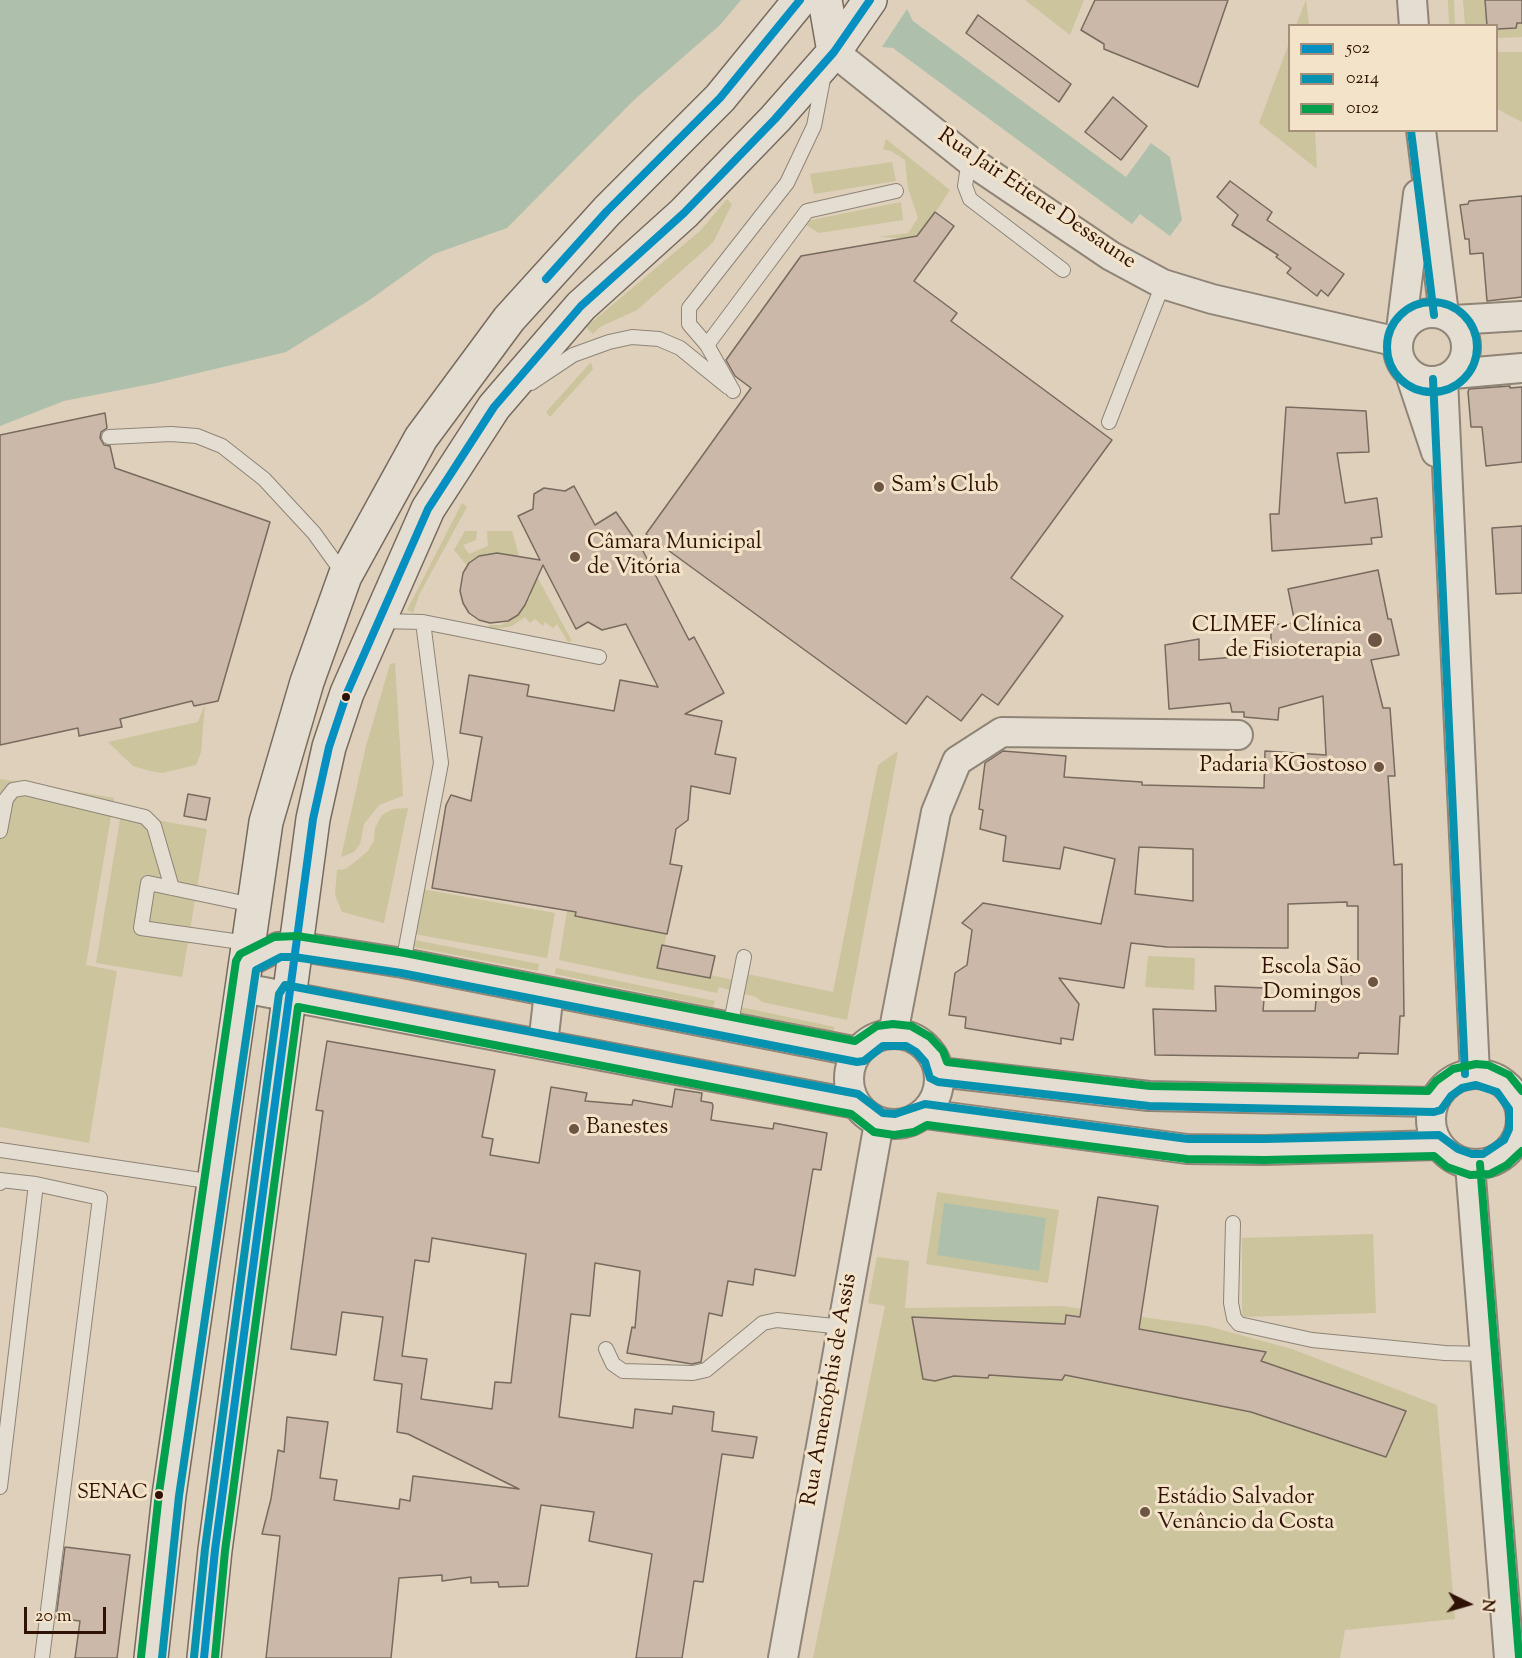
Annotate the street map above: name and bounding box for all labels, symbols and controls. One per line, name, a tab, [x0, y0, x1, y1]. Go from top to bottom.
legend	[1288, 24, 1498, 132]
text: 502	[1346, 36, 1370, 62]
text: 0214	[1346, 66, 1379, 92]
text: 0102	[1346, 96, 1379, 122]
street label: Rua Jair Etiene Dessaune	[932, 124, 1140, 276]
place label: Sam's Club	[891, 474, 998, 500]
marker: Sam's Club	[872, 480, 886, 494]
place label: Câmara Municipal de Vitória	[587, 531, 762, 582]
marker: Câmara Municipal de Vitória	[568, 550, 582, 564]
place label: CLIMEF - Clínica de Fisioterapia	[1192, 614, 1362, 666]
marker: CLIMEF - Clínica de Fisioterapia	[1366, 631, 1384, 649]
unlabelled marker	[340, 691, 352, 703]
place label: Padaria KGostoso	[1200, 754, 1367, 780]
marker: Padaria KGostoso	[1372, 760, 1386, 774]
place label: Escola São Domingos	[1261, 956, 1361, 1008]
marker: Escola São Domingos	[1366, 975, 1380, 989]
place label: Banestes	[586, 1116, 668, 1142]
marker: Banestes	[567, 1122, 581, 1136]
street label: Rua Amenóphis de Assis	[798, 1272, 864, 1508]
place label: SENAC	[77, 1483, 148, 1507]
place label: Estádio Salvador Venâncio da Costa	[1157, 1486, 1334, 1538]
marker: SENAC	[153, 1489, 165, 1501]
marker: Estádio Salvador Venâncio da Costa	[1138, 1505, 1152, 1519]
north arrow	[1438, 1574, 1498, 1634]
scale bar	[27, 1595, 110, 1633]
text: N	[1474, 1598, 1498, 1613]
text: 20 m	[35, 1604, 72, 1630]

